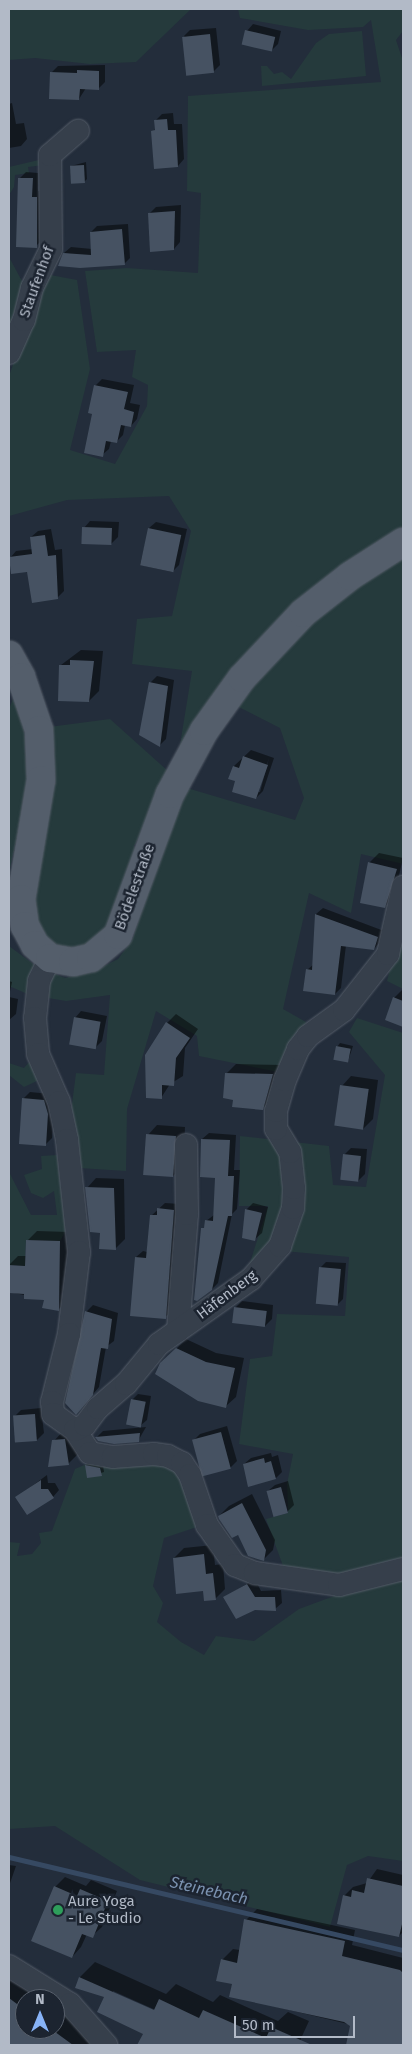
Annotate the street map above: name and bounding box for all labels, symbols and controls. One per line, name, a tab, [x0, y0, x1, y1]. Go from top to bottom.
street label: Staufenhof	[16, 244, 58, 320]
street label: Bödelestraße	[111, 841, 159, 933]
street label: Häfenberg	[193, 1267, 261, 1323]
water label: Steinebach	[168, 1873, 250, 1909]
place label: Aure Yoga - Le Studio	[68, 1892, 142, 1927]
marker: Aure Yoga - Le Studio	[52, 1904, 64, 1916]
north arrow	[15, 1989, 65, 2039]
text: N	[35, 1991, 45, 2008]
scale bar	[237, 2006, 358, 2038]
text: 50 m	[242, 2016, 275, 2034]

